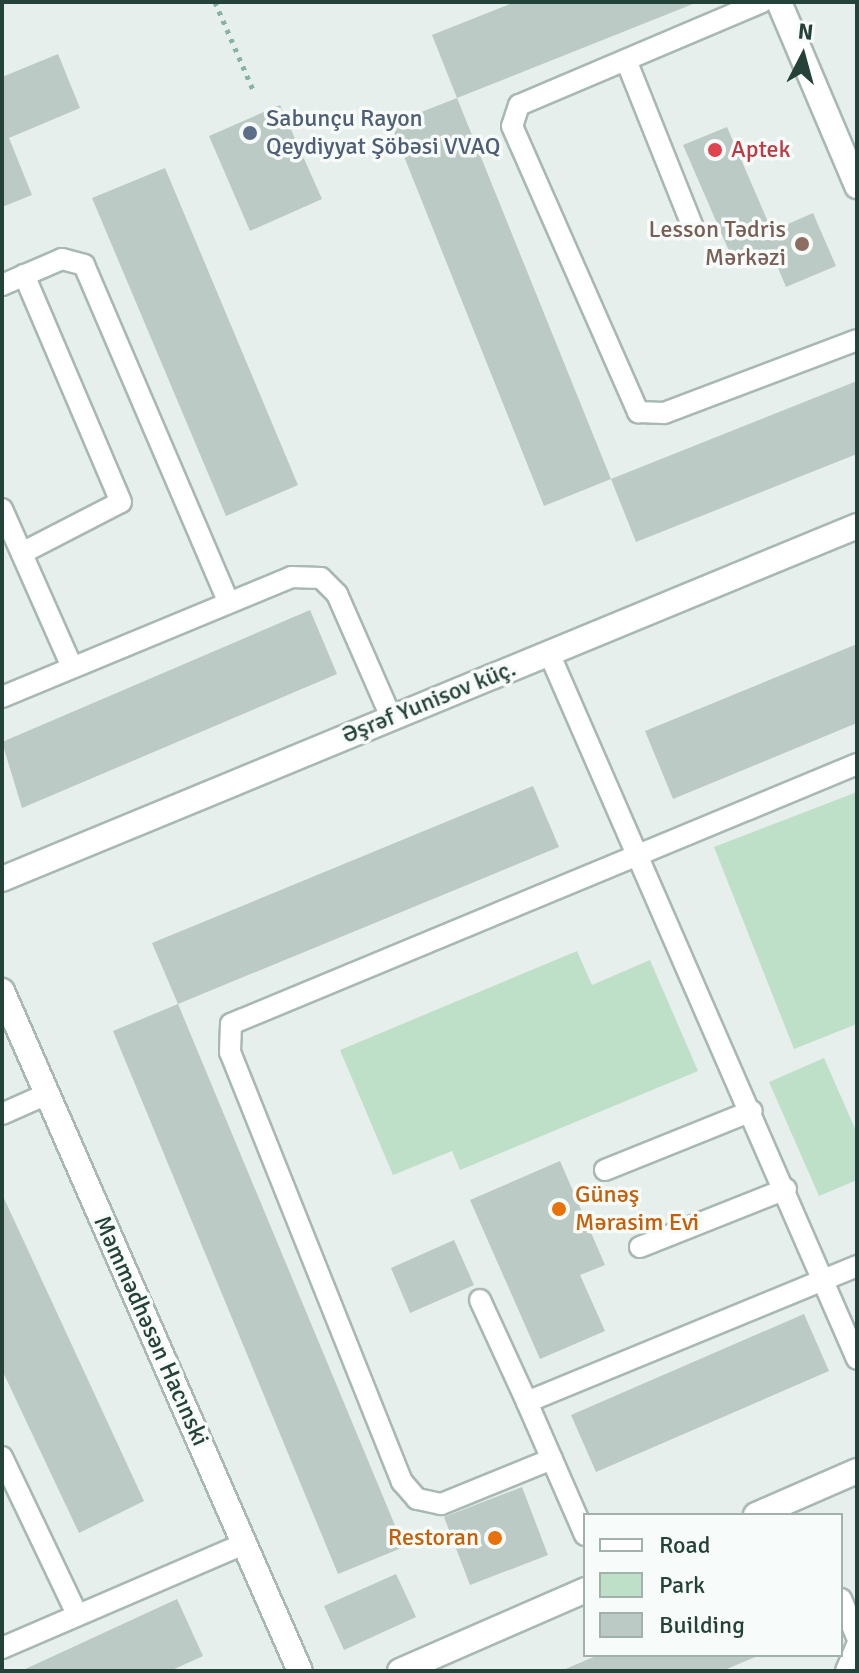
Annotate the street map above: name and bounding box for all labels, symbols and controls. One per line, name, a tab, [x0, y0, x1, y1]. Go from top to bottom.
north arrow	[763, 16, 843, 96]
text: N	[797, 17, 815, 46]
place label: Sabunçu Rayon Qeydiyyat Şöbəsi VVAQ	[266, 105, 500, 161]
marker: Sabunçu Rayon Qeydiyyat Şöbəsi VVAQ	[241, 124, 259, 142]
place label: Aptek	[731, 136, 791, 164]
marker: Aptek	[706, 141, 724, 159]
place label: Lesson Tədris Mərkəzi	[649, 216, 786, 272]
marker: Lesson Tədris Mərkəzi	[793, 235, 811, 253]
street label: Əşrəf Yunisov küç.	[338, 654, 520, 750]
place label: Günəş Mərasim Evi	[575, 1181, 699, 1237]
marker: Günəş Mərasim Evi	[550, 1200, 568, 1218]
street label: Məmmədhəsən Hacınski	[87, 1212, 215, 1450]
legend	[583, 1513, 843, 1657]
place label: Restoran	[388, 1524, 479, 1552]
marker: Restoran	[486, 1529, 504, 1547]
text: Road	[659, 1530, 710, 1560]
text: Park	[659, 1570, 705, 1600]
text: Building	[659, 1610, 745, 1640]

